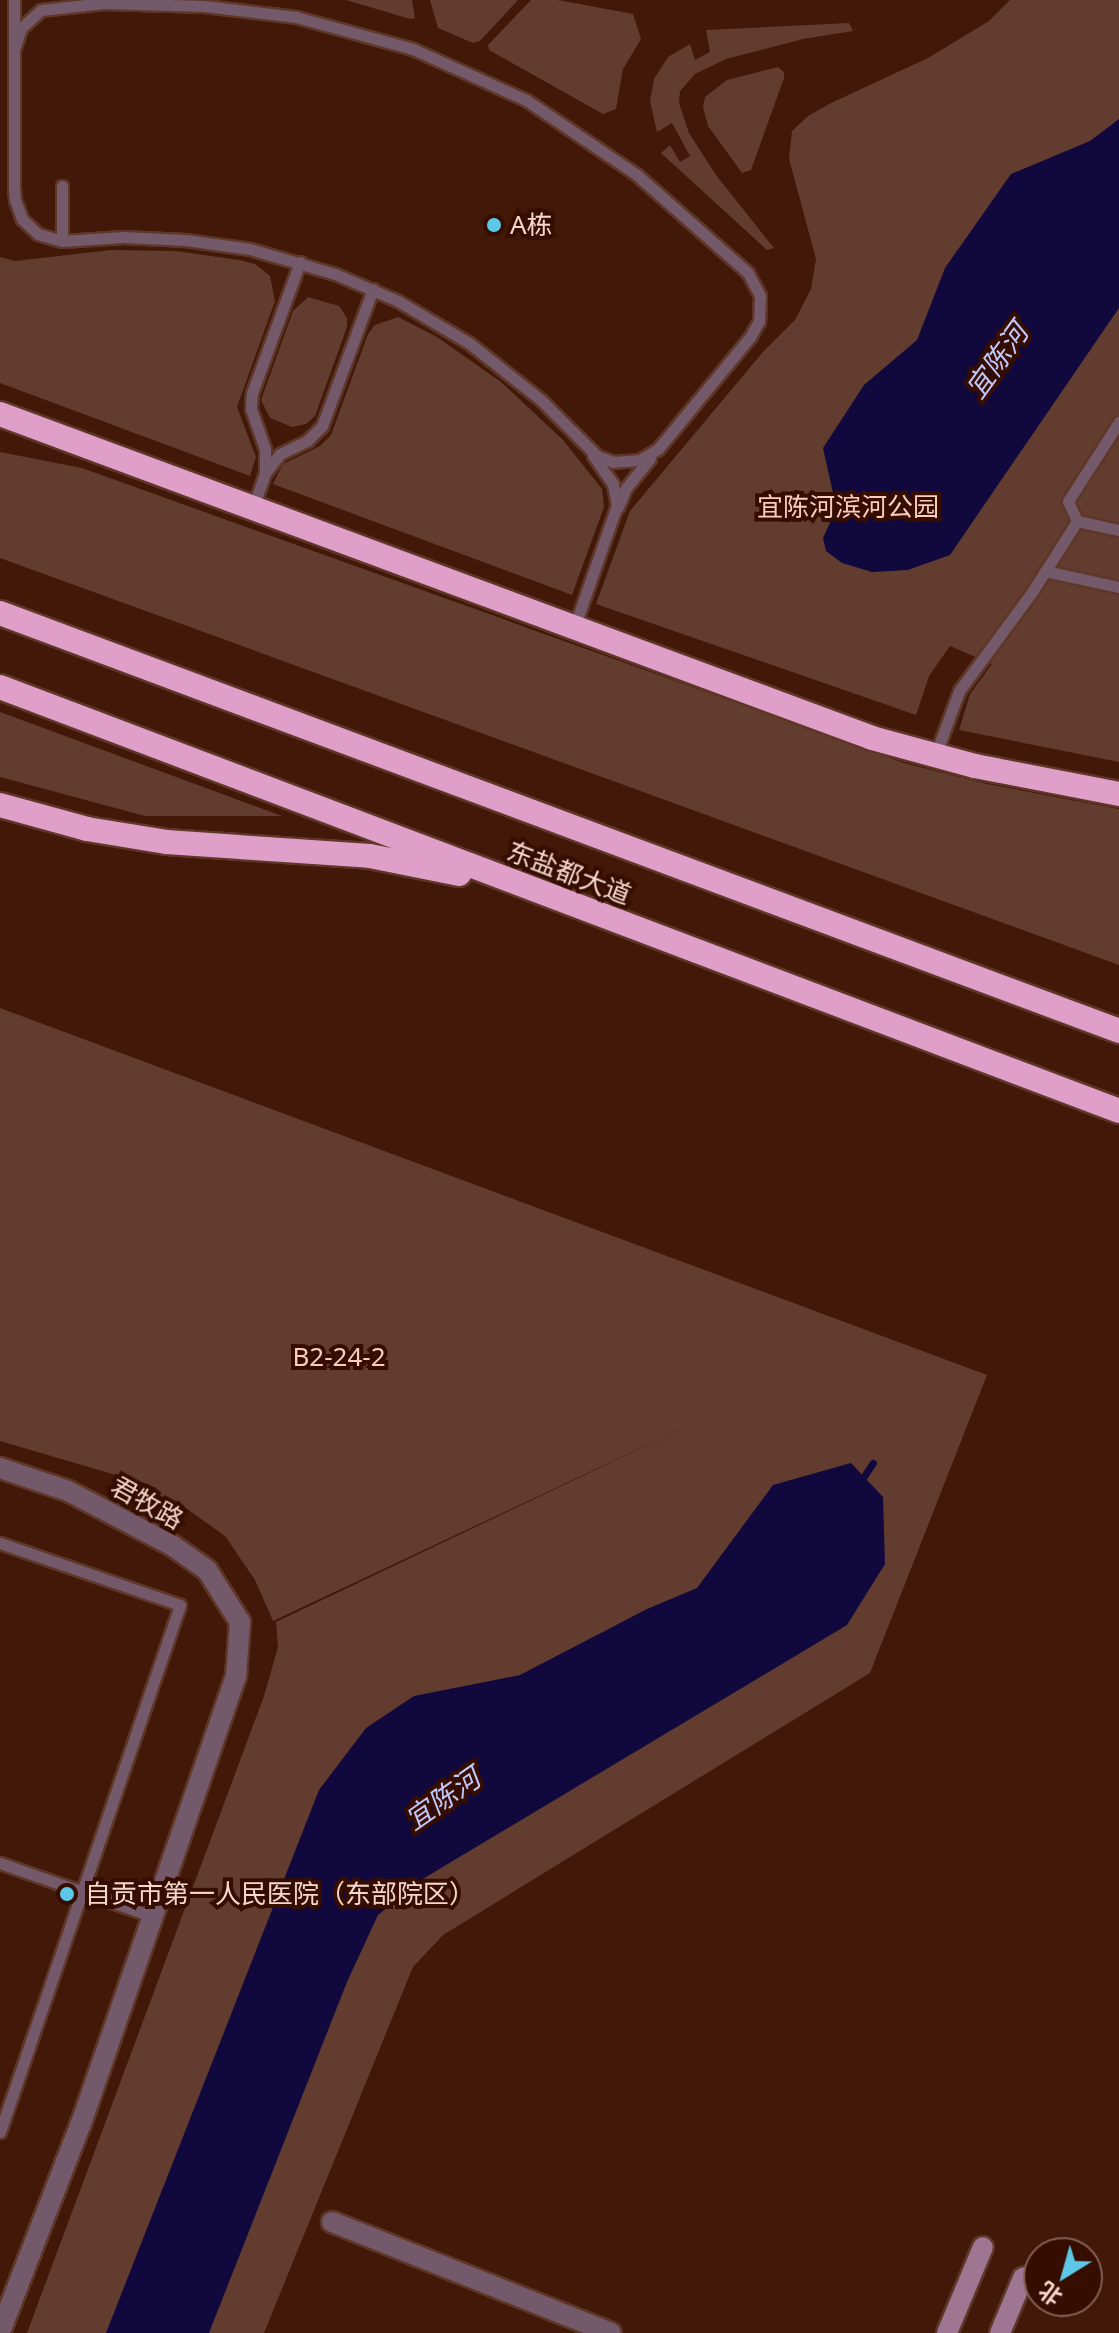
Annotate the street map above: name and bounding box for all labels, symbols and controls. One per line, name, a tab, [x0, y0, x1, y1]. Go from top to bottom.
place label: A栋	[510, 209, 553, 241]
marker: A栋	[485, 216, 503, 234]
water label: 宜陈河	[958, 316, 1034, 404]
park label: 宜陈河滨河公园	[757, 491, 939, 523]
street label: 东盐都大道	[503, 835, 635, 911]
park label: B2-24-2	[292, 1341, 386, 1373]
street label: 君牧路	[105, 1470, 189, 1536]
water label: 宜陈河	[398, 1760, 486, 1836]
place label: 自贡市第一人民医院（东部院区）	[85, 1878, 475, 1910]
marker: 自贡市第一人民医院（东部院区）	[56, 1883, 78, 1905]
north arrow	[1023, 2237, 1103, 2317]
text: 北	[1032, 2276, 1068, 2313]

